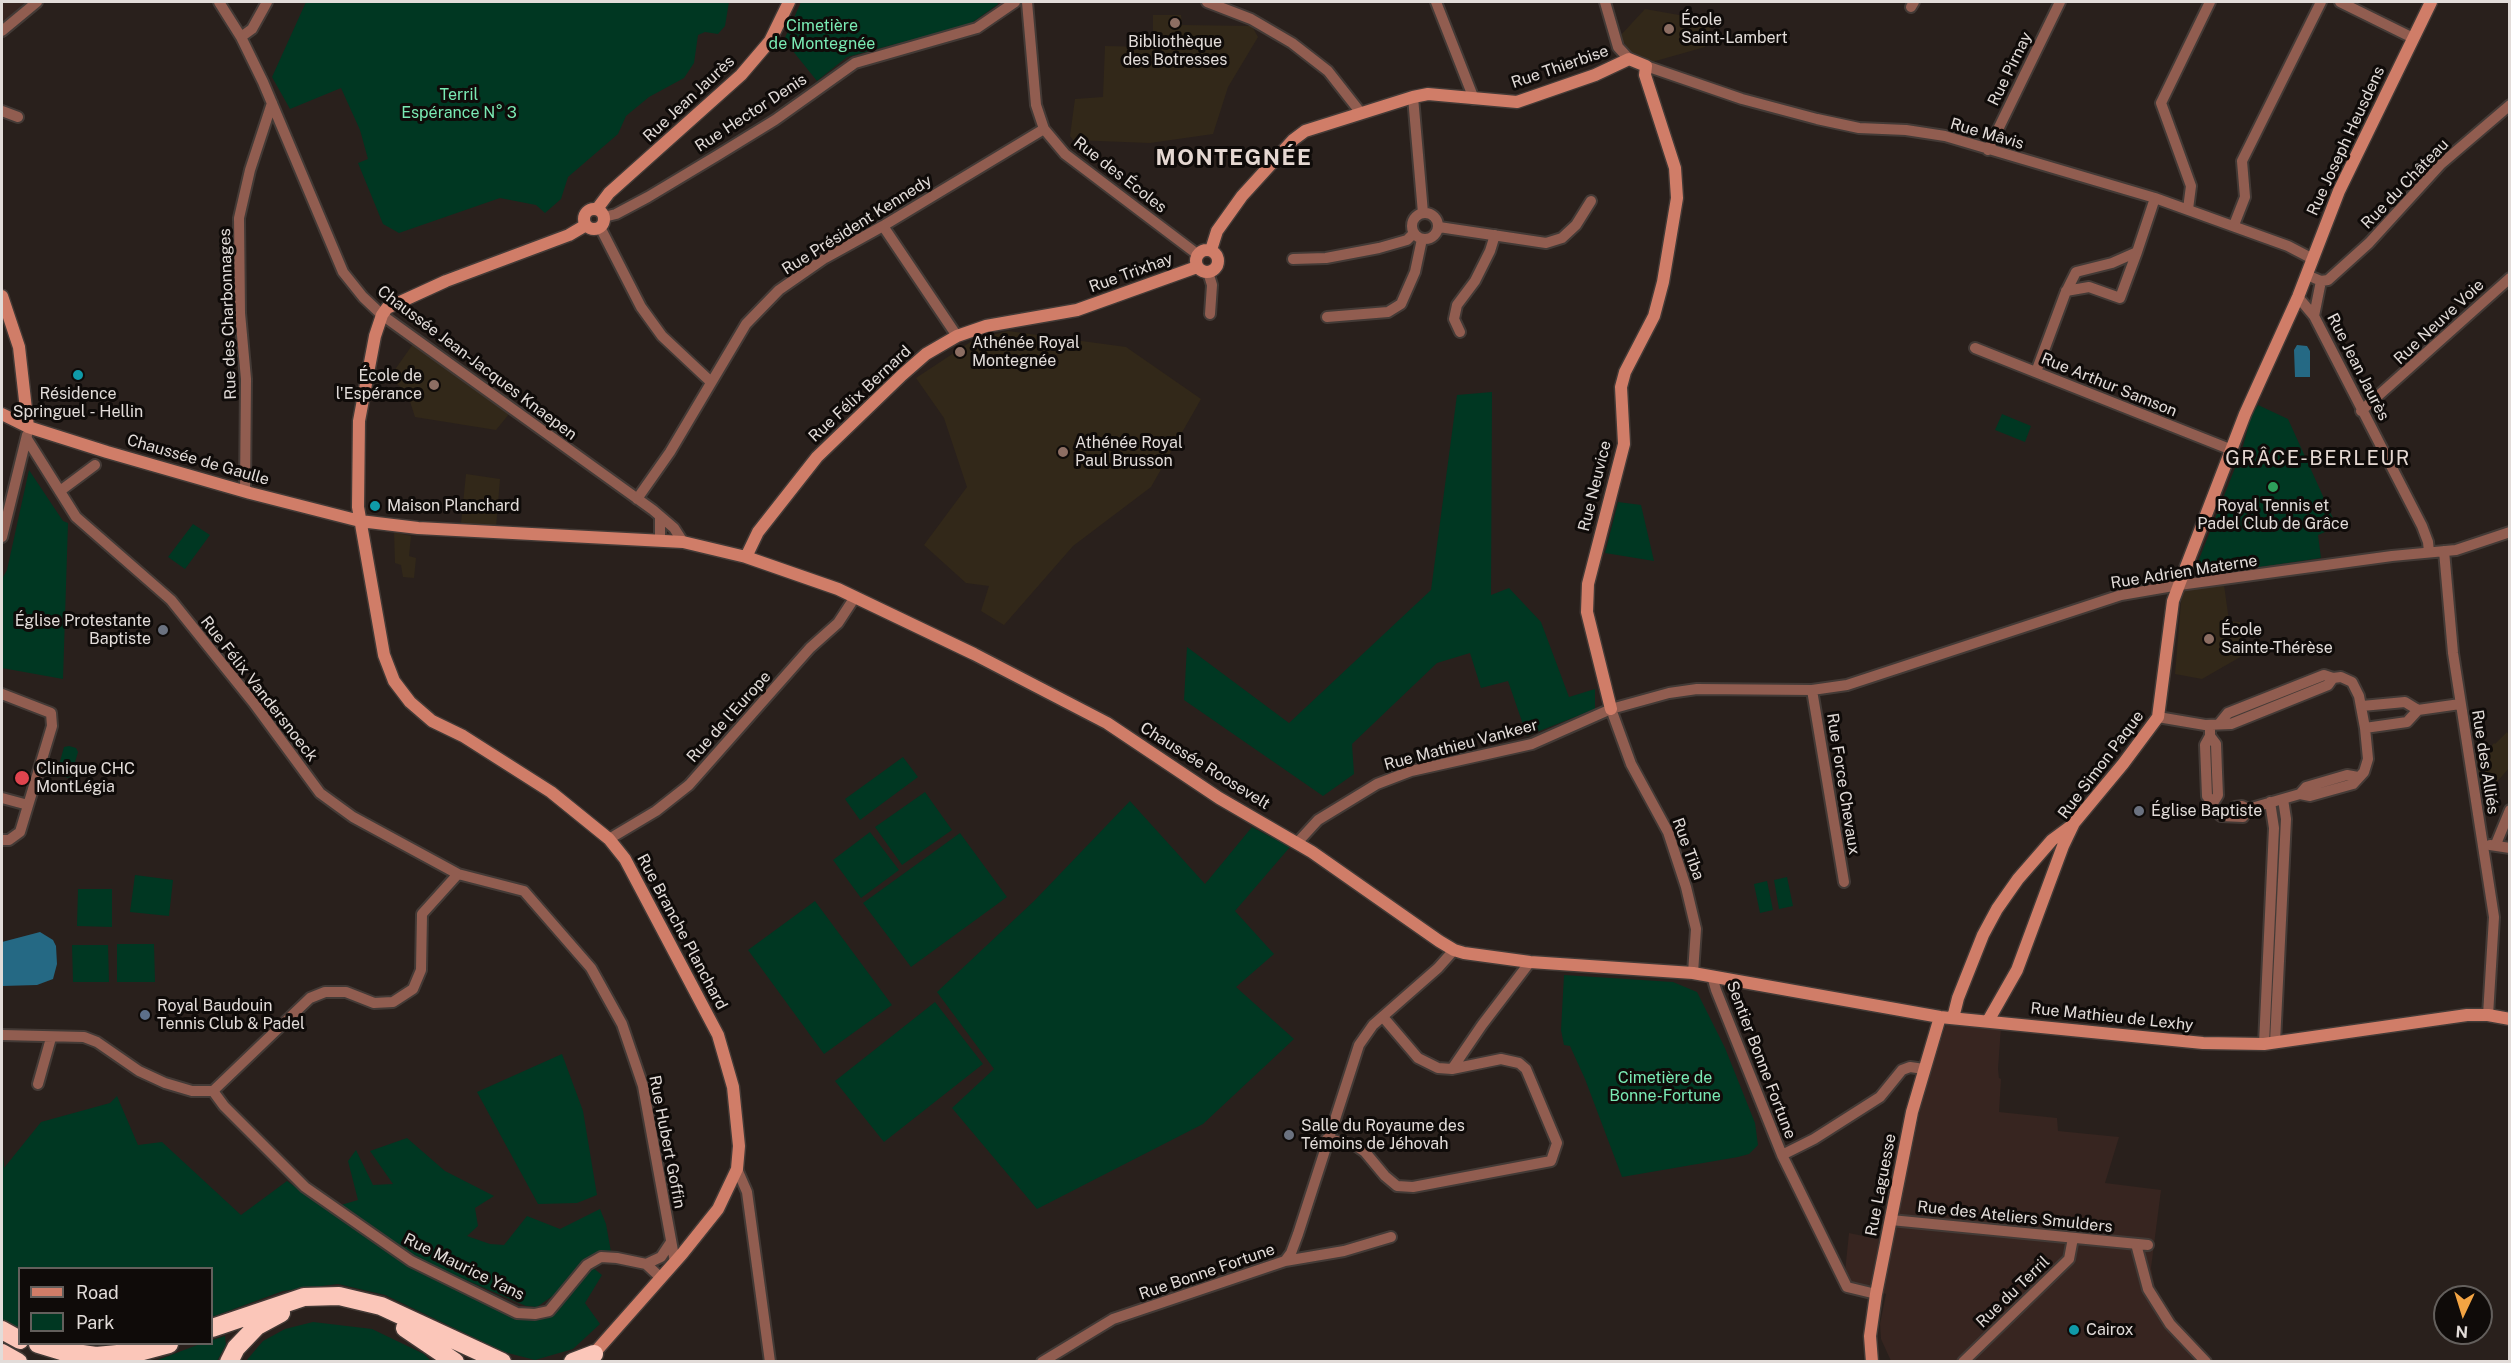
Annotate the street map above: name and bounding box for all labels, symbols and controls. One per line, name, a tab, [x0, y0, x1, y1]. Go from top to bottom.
place label: École Saint-Lambert	[1681, 10, 1788, 48]
park label: Cimetière de Montegnée	[769, 16, 875, 54]
marker: Bibliothèque des Botresses	[1168, 16, 1182, 30]
marker: École Saint-Lambert	[1662, 22, 1676, 36]
street label: Rue Pirnay	[1984, 29, 2036, 109]
place label: Bibliothèque des Botresses	[1123, 32, 1227, 70]
street label: Rue Thierbise	[1509, 41, 1611, 93]
street label: Rue Jean Jaurès	[639, 52, 739, 146]
street label: Rue Joseph Heusdens	[2303, 63, 2389, 219]
street label: Rue Hector Denis	[692, 70, 810, 156]
park label: Terril Espérance N° 3	[401, 85, 517, 123]
street label: Rue Mâvis	[1948, 114, 2026, 154]
street label: Rue des Écoles	[1070, 133, 1170, 217]
street label: Rue du Château	[2357, 135, 2453, 233]
district label: MONTEGNÉE	[1156, 145, 1312, 171]
street label: Rue Président Kennedy	[779, 171, 935, 279]
street label: Rue des Charbonnages	[215, 228, 241, 400]
street label: Rue Trixhay	[1087, 249, 1175, 297]
street label: Rue Neuve Voie	[2390, 275, 2488, 369]
street label: Chaussée Jean-Jacques Knaepen	[374, 282, 580, 444]
street label: Rue Jean Jaurès	[2323, 310, 2393, 424]
place label: Athénée Royal Montegnée	[972, 333, 1080, 371]
street label: Rue Félix Bernard	[805, 342, 915, 446]
marker: Athénée Royal Montegnée	[953, 345, 967, 359]
street label: Rue Arthur Samson	[2038, 349, 2180, 421]
place label: École de l'Espérance	[336, 366, 422, 404]
marker: Résidence Springuel - Hellin	[71, 368, 85, 382]
marker: École de l'Espérance	[427, 378, 441, 392]
place label: Résidence Springuel - Hellin	[13, 384, 143, 422]
street label: Chaussée de Gaulle	[125, 430, 271, 490]
place label: Athénée Royal Paul Brusson	[1075, 433, 1183, 471]
street label: Rue Neuvice	[1574, 439, 1616, 533]
marker: Athénée Royal Paul Brusson	[1056, 445, 1070, 459]
district label: GRÂCE-BERLEUR	[2225, 447, 2411, 471]
marker: Royal Tennis et Padel Club de Grâce	[2266, 480, 2280, 494]
place label: Maison Planchard	[387, 496, 520, 516]
place label: Royal Tennis et Padel Club de Grâce	[2197, 496, 2349, 534]
marker: Maison Planchard	[368, 499, 382, 513]
street label: Rue Adrien Materne	[2109, 551, 2259, 593]
place label: Église Protestante Baptiste	[15, 611, 151, 649]
street label: Rue Félix Vandersnoeck	[196, 613, 322, 765]
place label: École Sainte-Thérèse	[2221, 620, 2333, 658]
marker: Église Protestante Baptiste	[156, 623, 170, 637]
marker: École Sainte-Thérèse	[2202, 632, 2216, 646]
street label: Rue de l'Europe	[683, 667, 775, 767]
street label: Rue Simon Paque	[2054, 707, 2148, 823]
street label: Rue des Alliés	[2467, 709, 2503, 815]
street label: Rue Force Chevaux	[1822, 712, 1864, 856]
street label: Rue Mathieu Vankeer	[1382, 715, 1540, 775]
street label: Chaussée Roosevelt	[1136, 718, 1274, 814]
place label: Clinique CHC MontLégia	[36, 759, 135, 797]
marker: Clinique CHC MontLégia	[13, 769, 31, 787]
place label: Église Baptiste	[2151, 801, 2262, 821]
marker: Église Baptiste	[2132, 804, 2146, 818]
street label: Rue Tiba	[1668, 815, 1708, 883]
street label: Rue Branche Planchard	[633, 851, 731, 1013]
street label: Sentier Bonne Fortune	[1722, 978, 1800, 1142]
place label: Royal Baudouin Tennis Club & Padel	[157, 996, 305, 1034]
street label: Rue Mathieu de Lexhy	[2030, 999, 2194, 1035]
marker: Royal Baudouin Tennis Club & Padel	[138, 1008, 152, 1022]
park label: Cimetière de Bonne-Fortune	[1609, 1068, 1721, 1106]
street label: Rue Hubert Goffin	[645, 1074, 689, 1210]
place label: Salle du Royaume des Témoins de Jéhovah	[1301, 1116, 1465, 1154]
marker: Salle du Royaume des Témoins de Jéhovah	[1282, 1128, 1296, 1142]
street label: Rue Laguesse	[1862, 1132, 1900, 1238]
street label: Rue des Ateliers Smulders	[1916, 1197, 2114, 1237]
street label: Rue Maurice Yans	[401, 1229, 527, 1305]
street label: Rue Bonne Fortune	[1137, 1240, 1277, 1304]
street label: Rue du Terril	[1972, 1252, 2054, 1332]
legend	[18, 1267, 213, 1345]
text: Road	[76, 1282, 119, 1303]
north arrow	[2433, 1285, 2493, 1345]
text: Park	[76, 1312, 114, 1333]
place label: Cairox	[2086, 1320, 2133, 1340]
text: N	[2455, 1322, 2469, 1341]
marker: Cairox	[2067, 1323, 2081, 1337]

